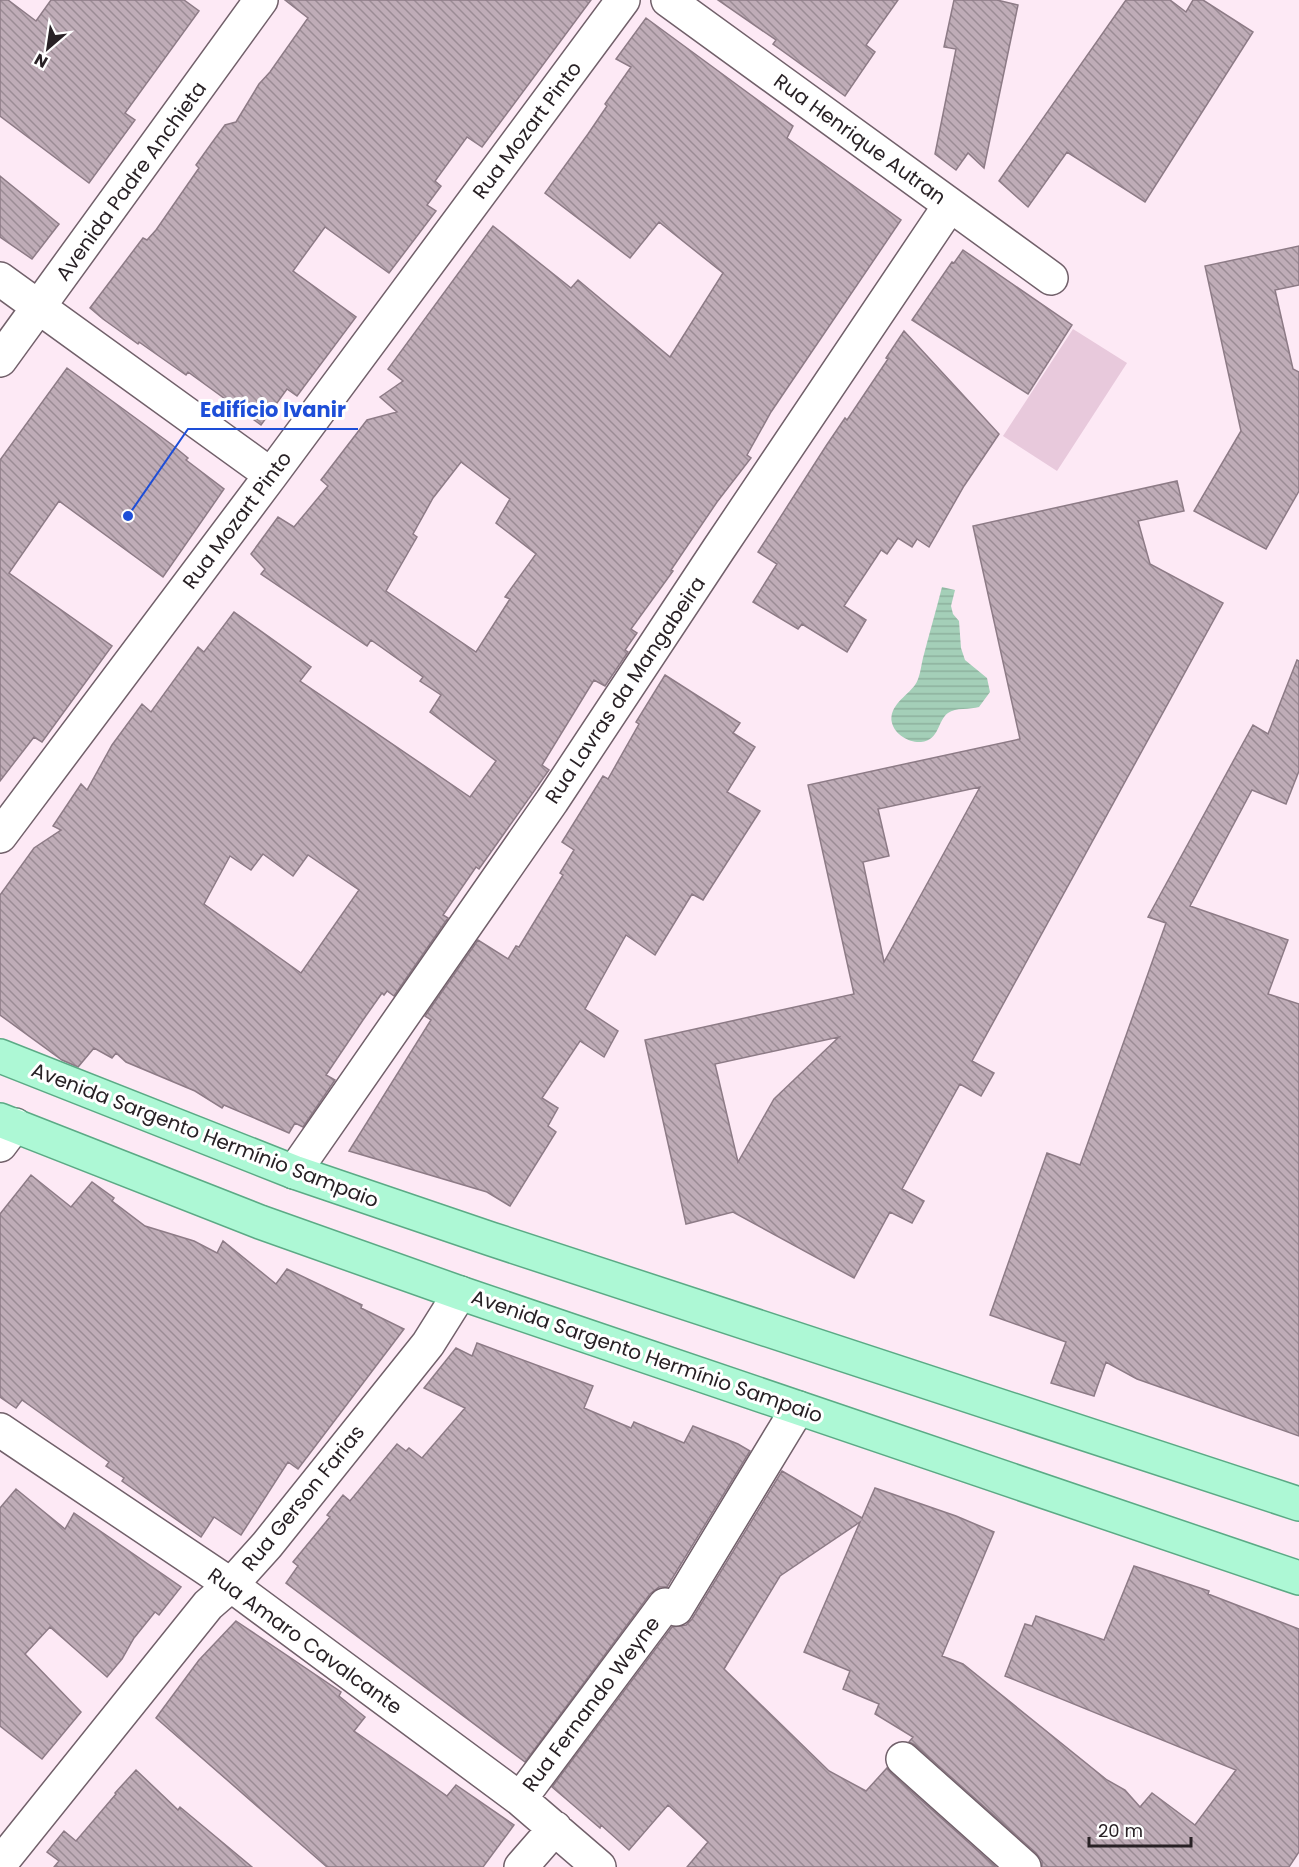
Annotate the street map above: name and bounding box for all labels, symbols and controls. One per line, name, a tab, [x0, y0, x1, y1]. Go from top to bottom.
north arrow	[18, 18, 78, 78]
text: N	[30, 48, 52, 74]
street label: Rua Mozart Pinto	[466, 55, 588, 205]
street label: Rua Henrique Autran	[768, 67, 952, 211]
street label: Avenida Padre Anchieta	[49, 76, 213, 286]
callout: Edifício Ivanir	[188, 390, 358, 429]
text: Edifício Ivanir	[200, 395, 346, 424]
street label: Rua Mozart Pinto	[176, 445, 298, 595]
street label: Rua Lavras da Mangabeira	[538, 571, 712, 809]
street label: Avenida Sargento Hermínio Sampaio	[27, 1056, 383, 1214]
street label: Avenida Sargento Hermínio Sampaio	[468, 1283, 826, 1429]
street label: Rua Gerson Farias	[235, 1419, 371, 1577]
street label: Rua Amaro Cavalcante	[202, 1561, 408, 1721]
street label: Rua Fernando Weyne	[516, 1611, 666, 1797]
scale bar	[1089, 1810, 1191, 1848]
text: 20 m	[1098, 1818, 1143, 1843]

